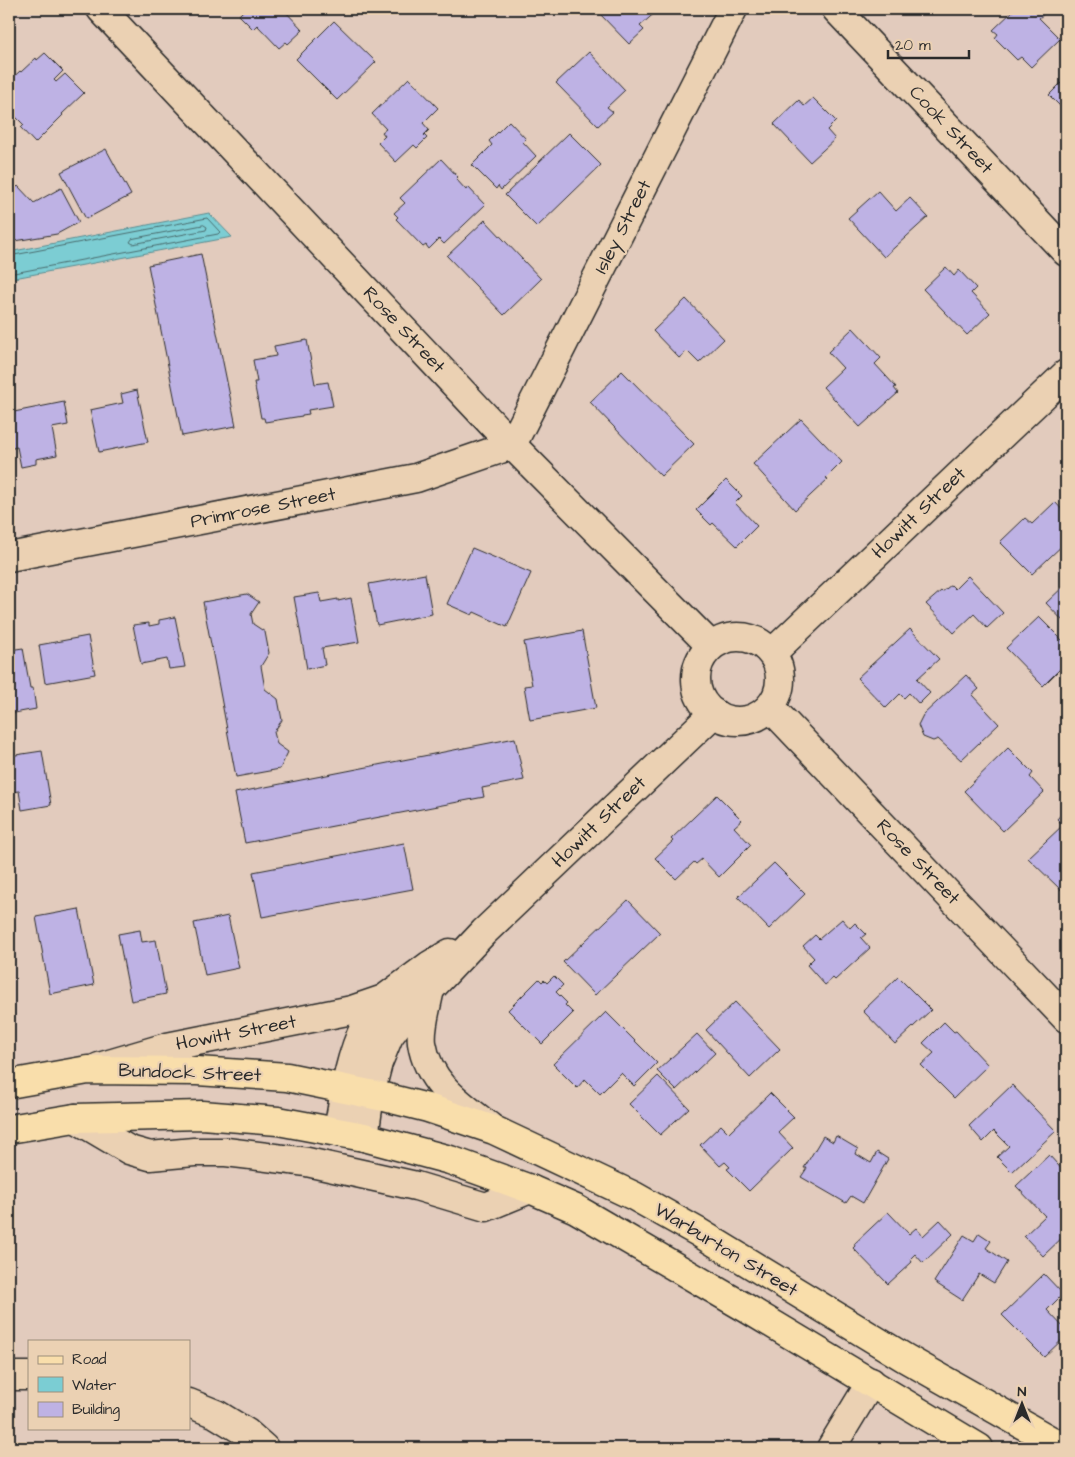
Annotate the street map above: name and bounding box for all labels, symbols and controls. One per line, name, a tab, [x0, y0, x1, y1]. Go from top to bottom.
scale bar	[888, 28, 969, 60]
text: 20 m	[895, 35, 931, 56]
street label: Cook Street	[903, 80, 1000, 181]
street label: Isley Street	[588, 175, 659, 279]
street label: Rose Street	[357, 280, 452, 380]
street label: Howitt Street	[866, 461, 972, 565]
street label: Primrose Street	[188, 481, 338, 535]
street label: Howitt Street	[546, 770, 652, 874]
street label: Rose Street	[870, 813, 966, 911]
street label: Howitt Street	[174, 1008, 299, 1058]
street label: Bundock Street	[118, 1057, 262, 1089]
street label: Warburton Street	[649, 1196, 803, 1304]
legend	[28, 1340, 190, 1430]
text: Road	[72, 1349, 107, 1370]
text: Water	[72, 1375, 116, 1396]
north arrow	[998, 1380, 1048, 1430]
text: N	[1018, 1382, 1027, 1402]
text: Building	[72, 1399, 120, 1421]

